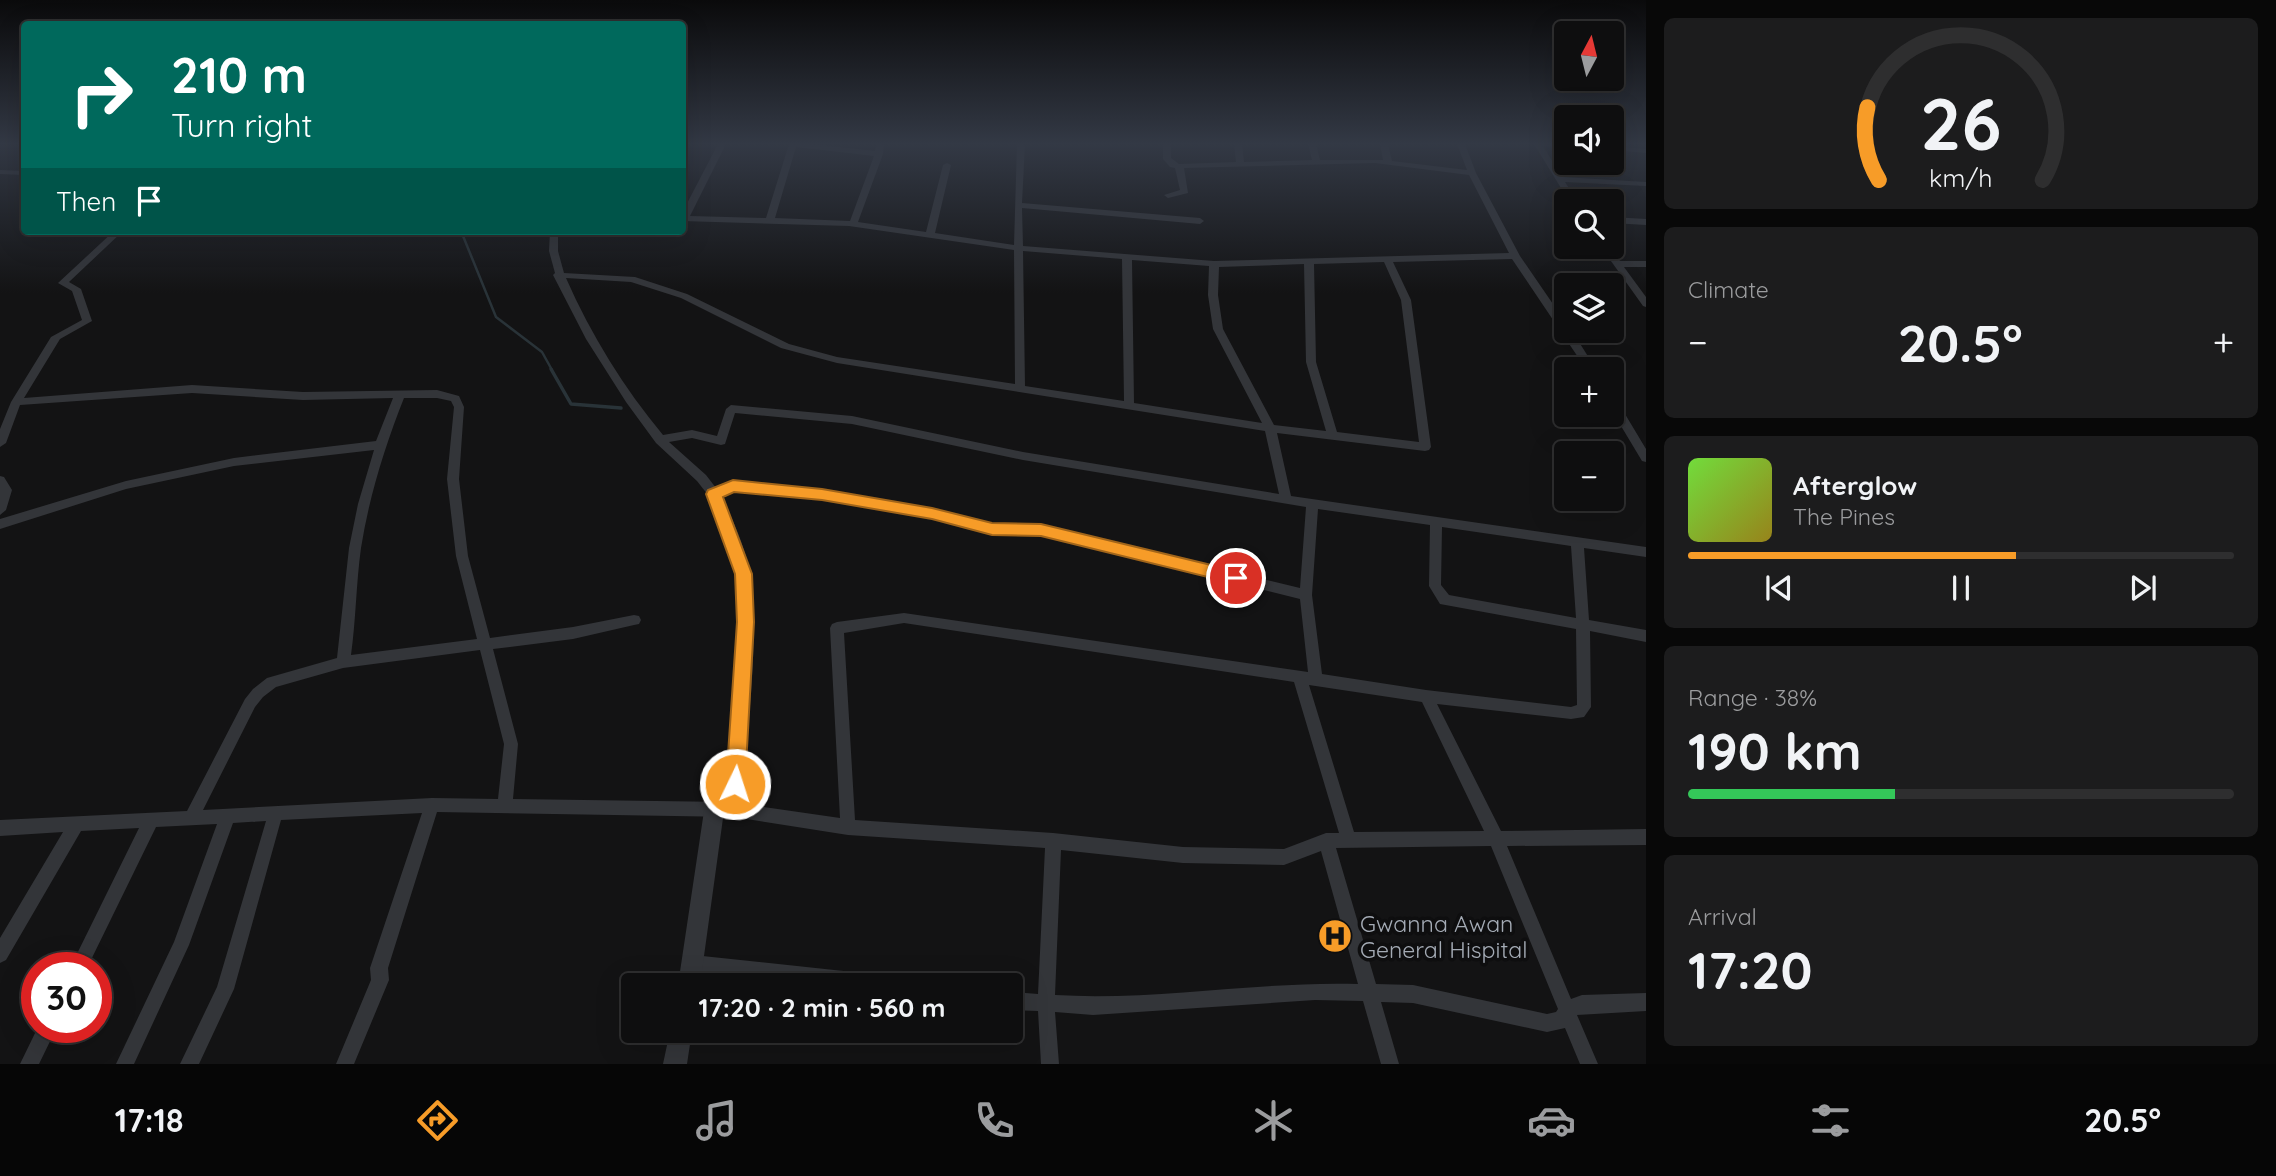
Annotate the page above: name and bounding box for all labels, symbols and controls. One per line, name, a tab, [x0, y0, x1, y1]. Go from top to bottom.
north arrow	[1554, 21, 1624, 91]
map controls	[1554, 21, 1624, 511]
text: 210 m	[171, 44, 307, 105]
icon: right	[56, 49, 147, 140]
text: 26	[1920, 77, 2002, 168]
text: Turn right	[171, 105, 312, 145]
button: sound	[1554, 105, 1624, 175]
text: km/h	[1929, 161, 1993, 192]
icon: arrive	[130, 182, 168, 220]
text: Then	[56, 185, 116, 218]
button: search	[1554, 189, 1624, 259]
button: layers	[1554, 273, 1624, 343]
text: Climate	[1688, 275, 1769, 304]
text: 20.5°	[1898, 310, 2023, 375]
text: −	[1688, 318, 1708, 366]
text: +	[2213, 318, 2234, 366]
button: +	[1554, 357, 1624, 427]
button: −	[1554, 441, 1624, 511]
text: Afterglow	[1793, 469, 1917, 502]
text: The Pines	[1793, 502, 1895, 531]
pin	[1206, 548, 1266, 608]
icon: arrive	[1217, 559, 1255, 597]
icon: previous	[1760, 569, 1798, 607]
icon: pause	[1942, 569, 1980, 607]
icon: next	[2124, 569, 2162, 607]
text: Range · 38%	[1688, 683, 1817, 712]
text: 190 km	[1688, 718, 1862, 783]
position arrow	[698, 747, 772, 821]
text: Arrival	[1688, 902, 1757, 931]
place label: Gwanna Awan General Hispital	[1360, 909, 1528, 964]
hospital icon: Gwanna Awan General Hispital	[1316, 917, 1354, 955]
text: 17:20	[1688, 937, 1813, 1002]
speed limit sign: 30	[21, 952, 112, 1043]
text: 17:20 · 2 min · 560 m	[698, 991, 946, 1024]
icon: directions	[413, 1096, 462, 1145]
icon: music	[692, 1096, 741, 1145]
icon: phone	[970, 1096, 1019, 1145]
icon: climate	[1249, 1096, 1298, 1145]
icon: car	[1527, 1096, 1576, 1145]
icon: filters	[1806, 1096, 1855, 1145]
text: 17:18	[115, 1100, 184, 1140]
text: 20.5°	[2084, 1100, 2161, 1140]

